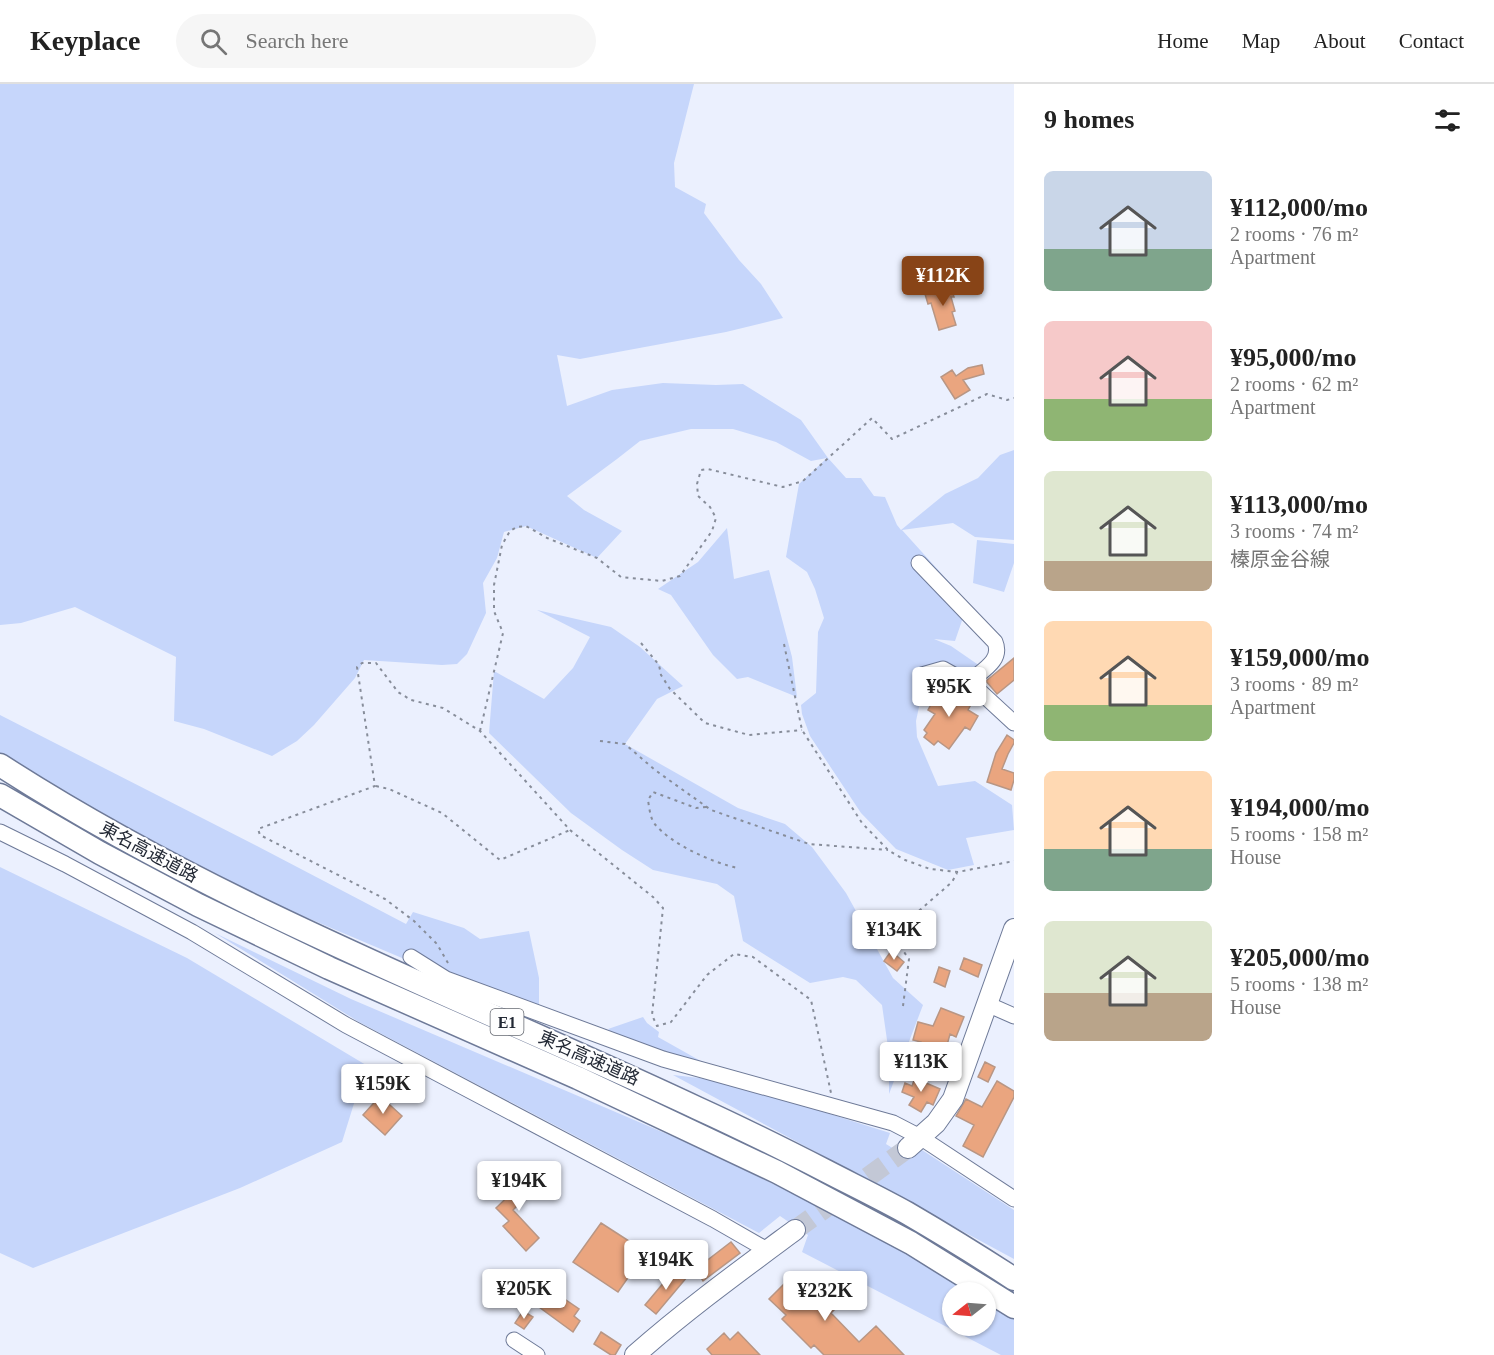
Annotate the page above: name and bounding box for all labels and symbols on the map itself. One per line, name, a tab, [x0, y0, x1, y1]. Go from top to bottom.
pin: ¥112K	[901, 256, 985, 307]
pin: ¥95K	[913, 667, 985, 718]
street label: 東名高速道路	[97, 818, 201, 886]
pin: ¥134K	[852, 910, 936, 961]
road number: E1	[490, 1009, 524, 1035]
street label: 東名高速道路	[536, 1027, 642, 1089]
pin: ¥113K	[879, 1042, 963, 1093]
pin: ¥159K	[341, 1064, 425, 1115]
pin: ¥194K	[477, 1161, 561, 1212]
pin: ¥194K	[624, 1240, 708, 1291]
pin: ¥205K	[482, 1269, 566, 1320]
pin: ¥232K	[783, 1271, 867, 1322]
north arrow	[942, 1282, 996, 1336]

